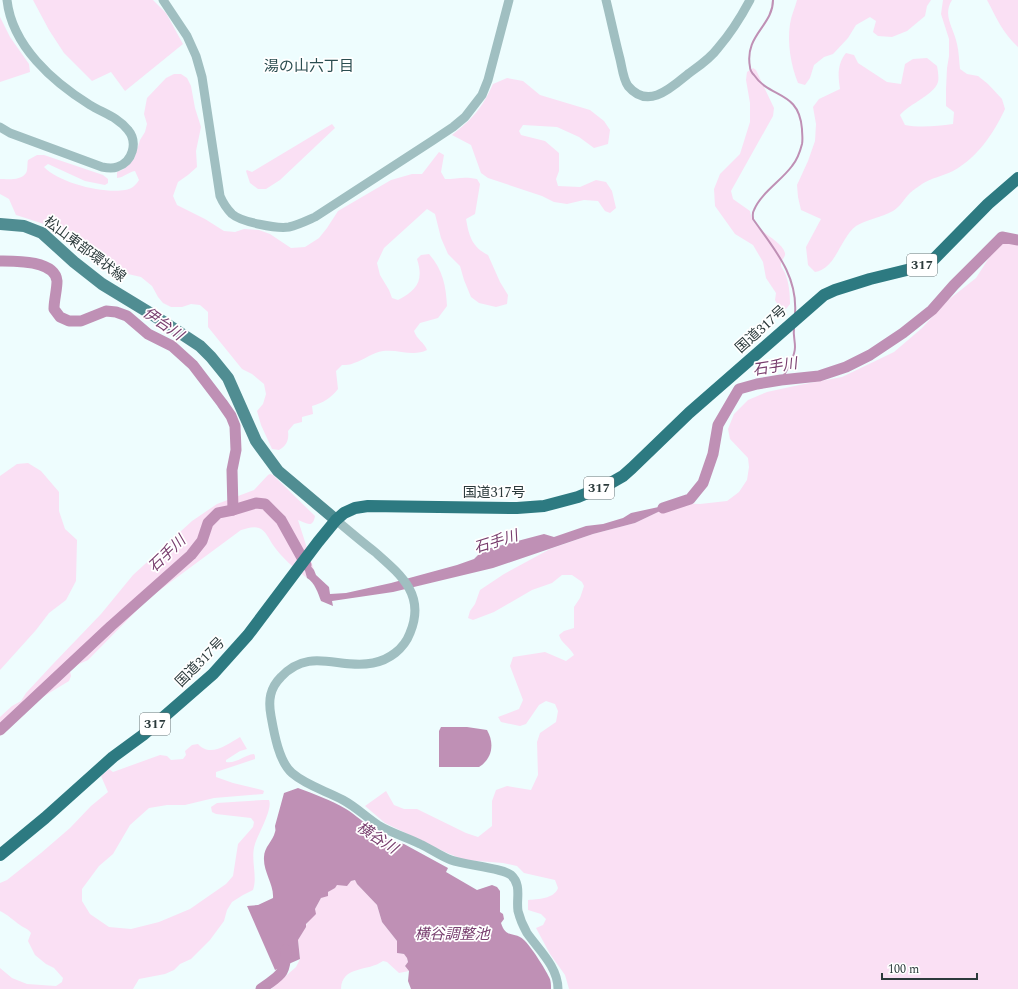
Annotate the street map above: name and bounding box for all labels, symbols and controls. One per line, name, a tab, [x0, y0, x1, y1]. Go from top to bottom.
district label: 湯の山六丁目	[264, 55, 354, 78]
street label: 松山東部環状線	[40, 211, 130, 287]
road number: 317	[907, 254, 937, 276]
street label: 国道317号	[731, 300, 791, 358]
water label: 伊台川	[138, 302, 190, 347]
water label: 石手川	[751, 352, 801, 382]
road number: 317	[584, 477, 614, 499]
street label: 国道317号	[463, 482, 526, 503]
water label: 石手川	[471, 524, 523, 560]
water label: 石手川	[143, 529, 193, 578]
street label: 国道317号	[170, 632, 230, 692]
road number: 317	[140, 713, 170, 735]
water label: 横谷川	[352, 816, 404, 861]
water label: 横谷調整池	[414, 923, 491, 946]
scale bar	[882, 955, 977, 981]
text: 100 m	[888, 960, 919, 979]

